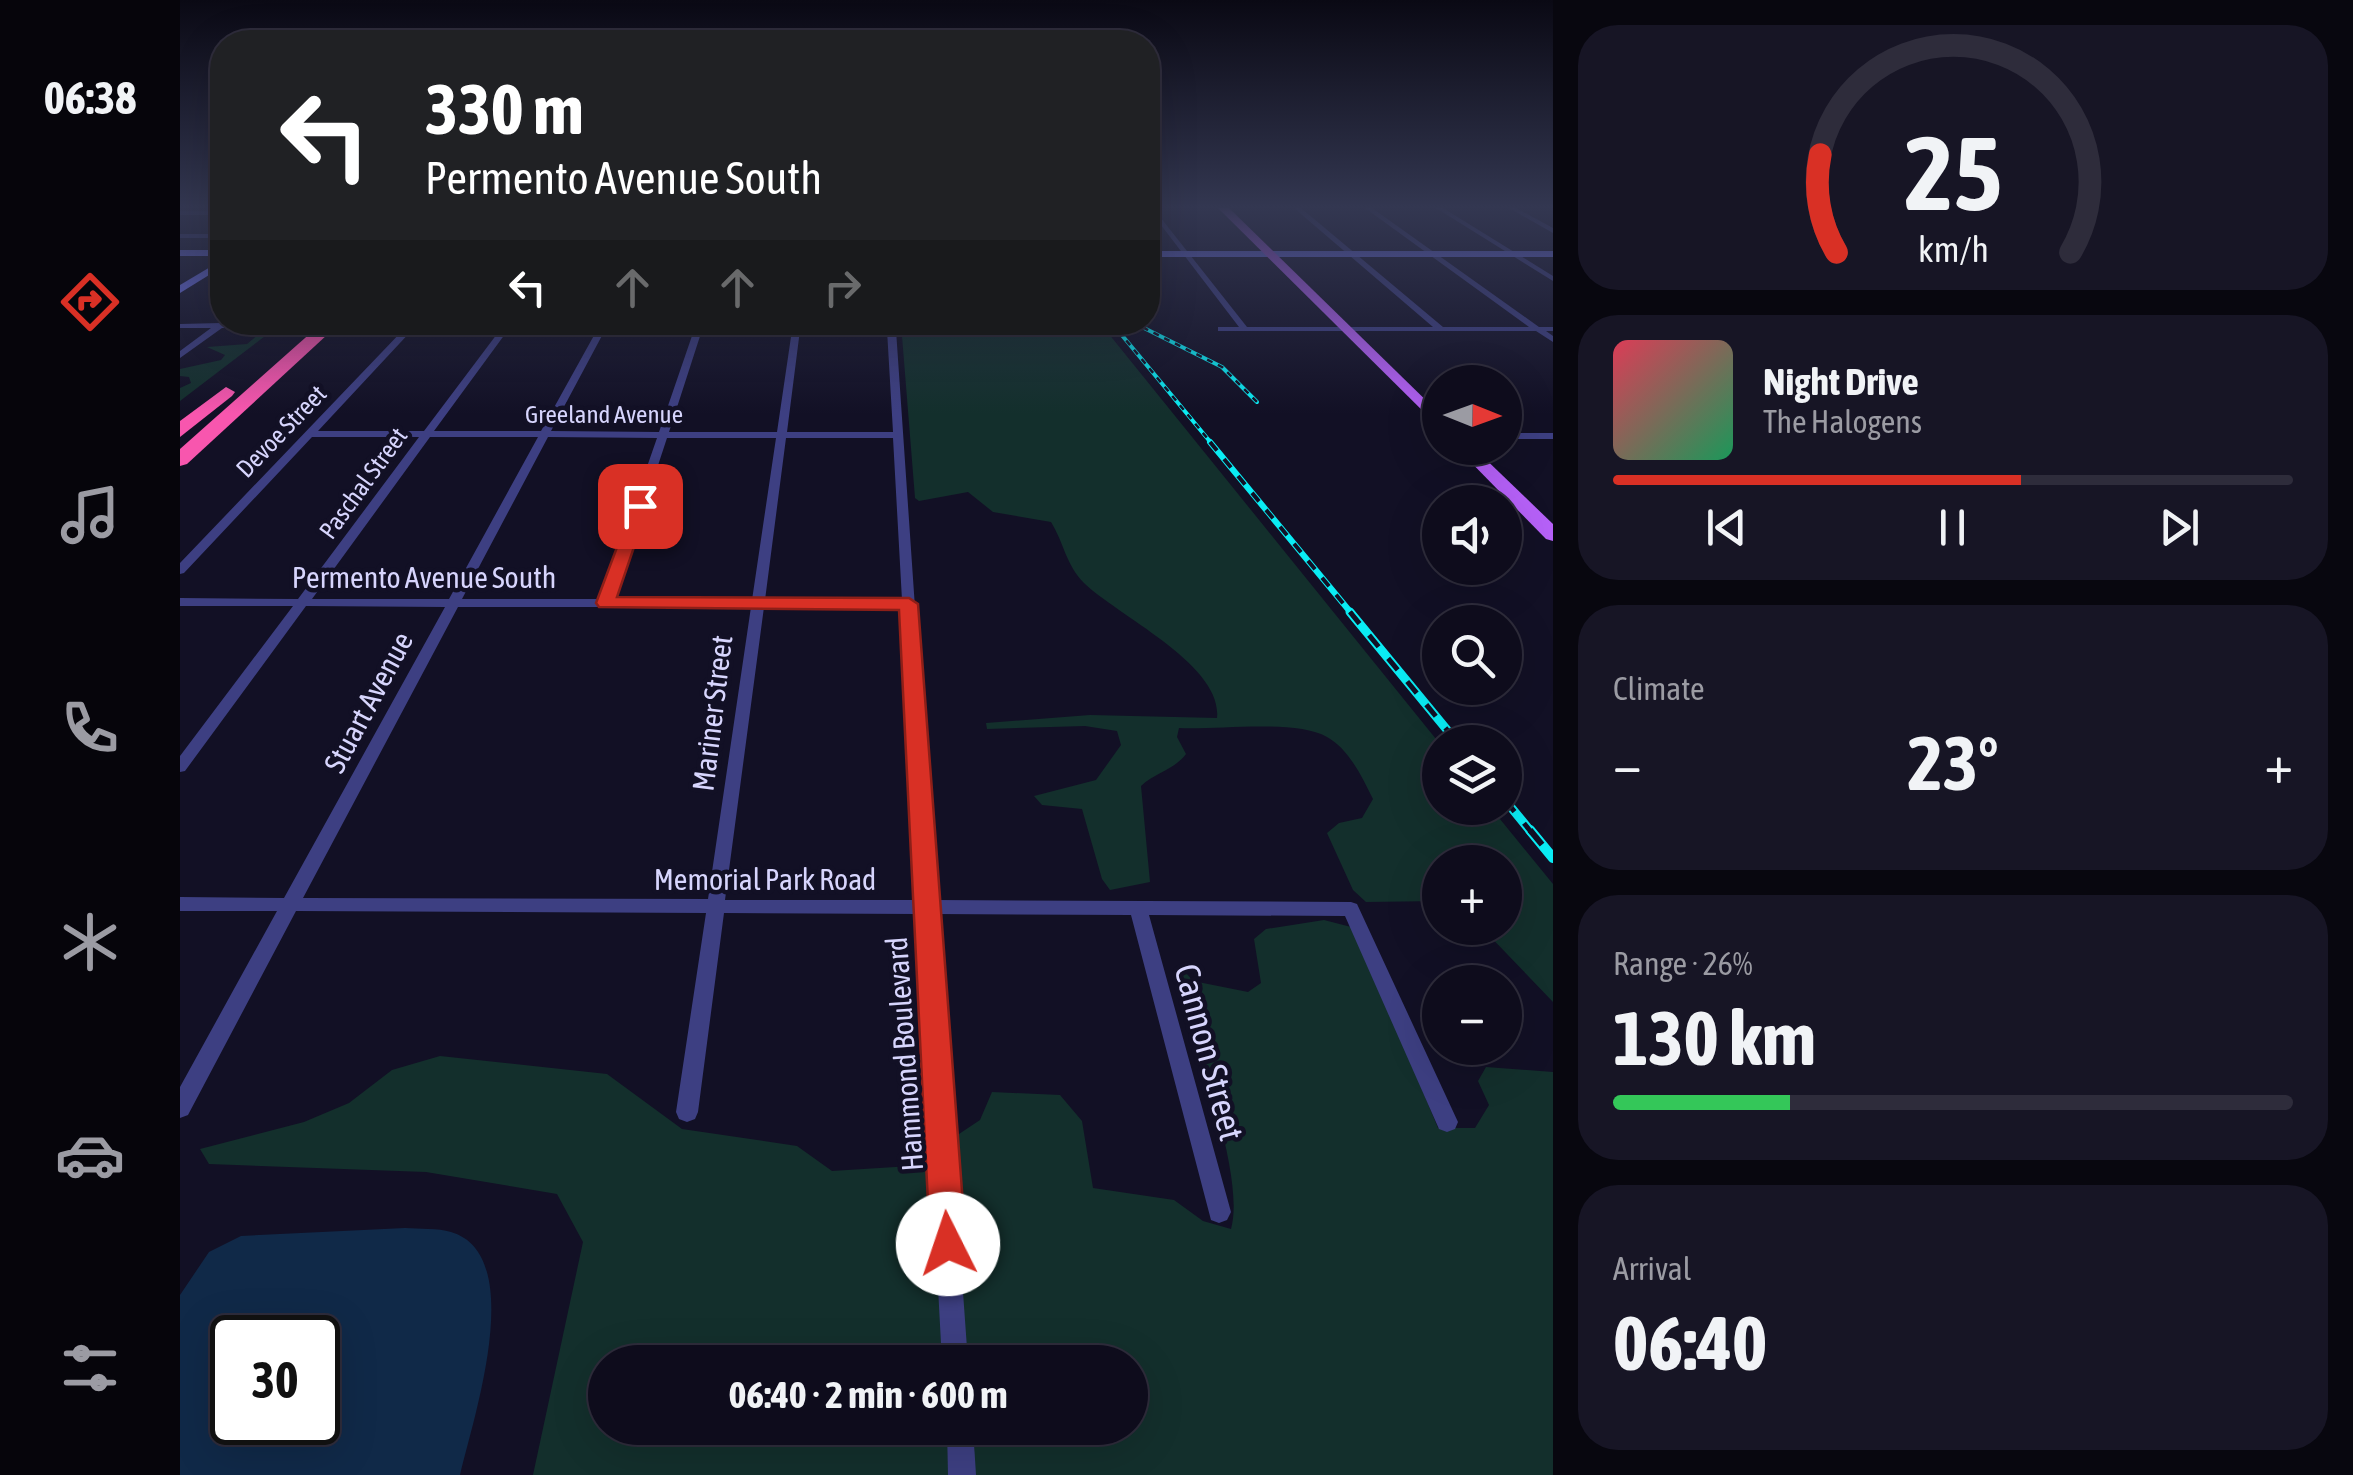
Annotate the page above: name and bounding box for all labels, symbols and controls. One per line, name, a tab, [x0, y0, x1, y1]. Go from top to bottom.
text: 330 m	[425, 69, 584, 149]
icon: left	[260, 70, 390, 200]
text: 06:38	[44, 72, 136, 124]
text: 25	[1904, 113, 2002, 232]
text: Permento Avenue South	[425, 152, 822, 204]
text: km/h	[1918, 229, 1988, 270]
icon: left	[500, 260, 555, 315]
icon: ahead	[605, 260, 660, 315]
icon: ahead	[710, 260, 765, 315]
icon: right	[815, 260, 870, 315]
icon: directions	[55, 267, 125, 337]
text: Night Drive	[1763, 360, 1919, 403]
north arrow	[1422, 365, 1522, 465]
map controls	[1422, 365, 1522, 1065]
street label: Devoe Street	[230, 379, 332, 483]
street label: Greeland Avenue	[525, 400, 683, 428]
text: The Halogens	[1763, 403, 1922, 440]
street label: Paschal Street	[313, 422, 413, 544]
pin	[598, 464, 683, 549]
icon: arrive	[613, 479, 668, 534]
icon: music	[55, 480, 125, 550]
button: sound	[1422, 485, 1522, 585]
icon: previous	[1699, 500, 1754, 555]
icon: pause	[1925, 500, 1980, 555]
icon: next	[2152, 500, 2207, 555]
street label: Permento Avenue South	[292, 560, 556, 594]
button: search	[1422, 605, 1522, 705]
street label: Stuart Avenue	[317, 626, 419, 778]
street label: Mariner Street	[686, 633, 738, 793]
text: Climate	[1613, 670, 1705, 707]
icon: phone	[55, 693, 125, 763]
text: 23°	[1907, 720, 1999, 806]
button: layers	[1422, 725, 1522, 825]
text: −	[1613, 732, 1642, 795]
text: +	[2264, 732, 2293, 795]
button: +	[1422, 845, 1522, 945]
street label: Memorial Park Road	[654, 862, 876, 896]
icon: climate	[55, 907, 125, 977]
street label: Hammond Boulevard	[879, 936, 929, 1172]
text: Range · 26%	[1613, 945, 1753, 982]
street label: Cannon Street	[1167, 959, 1253, 1145]
button: −	[1422, 965, 1522, 1065]
text: 130 km	[1613, 995, 1816, 1081]
icon: car	[55, 1120, 125, 1190]
position arrow	[896, 1192, 1000, 1296]
text: Arrival	[1613, 1250, 1691, 1287]
text: 06:40	[1613, 1300, 1767, 1386]
speed limit sign: 30	[210, 1315, 340, 1445]
icon: filters	[55, 1333, 125, 1403]
text: 06:40 · 2 min · 600 m	[728, 1373, 1008, 1416]

